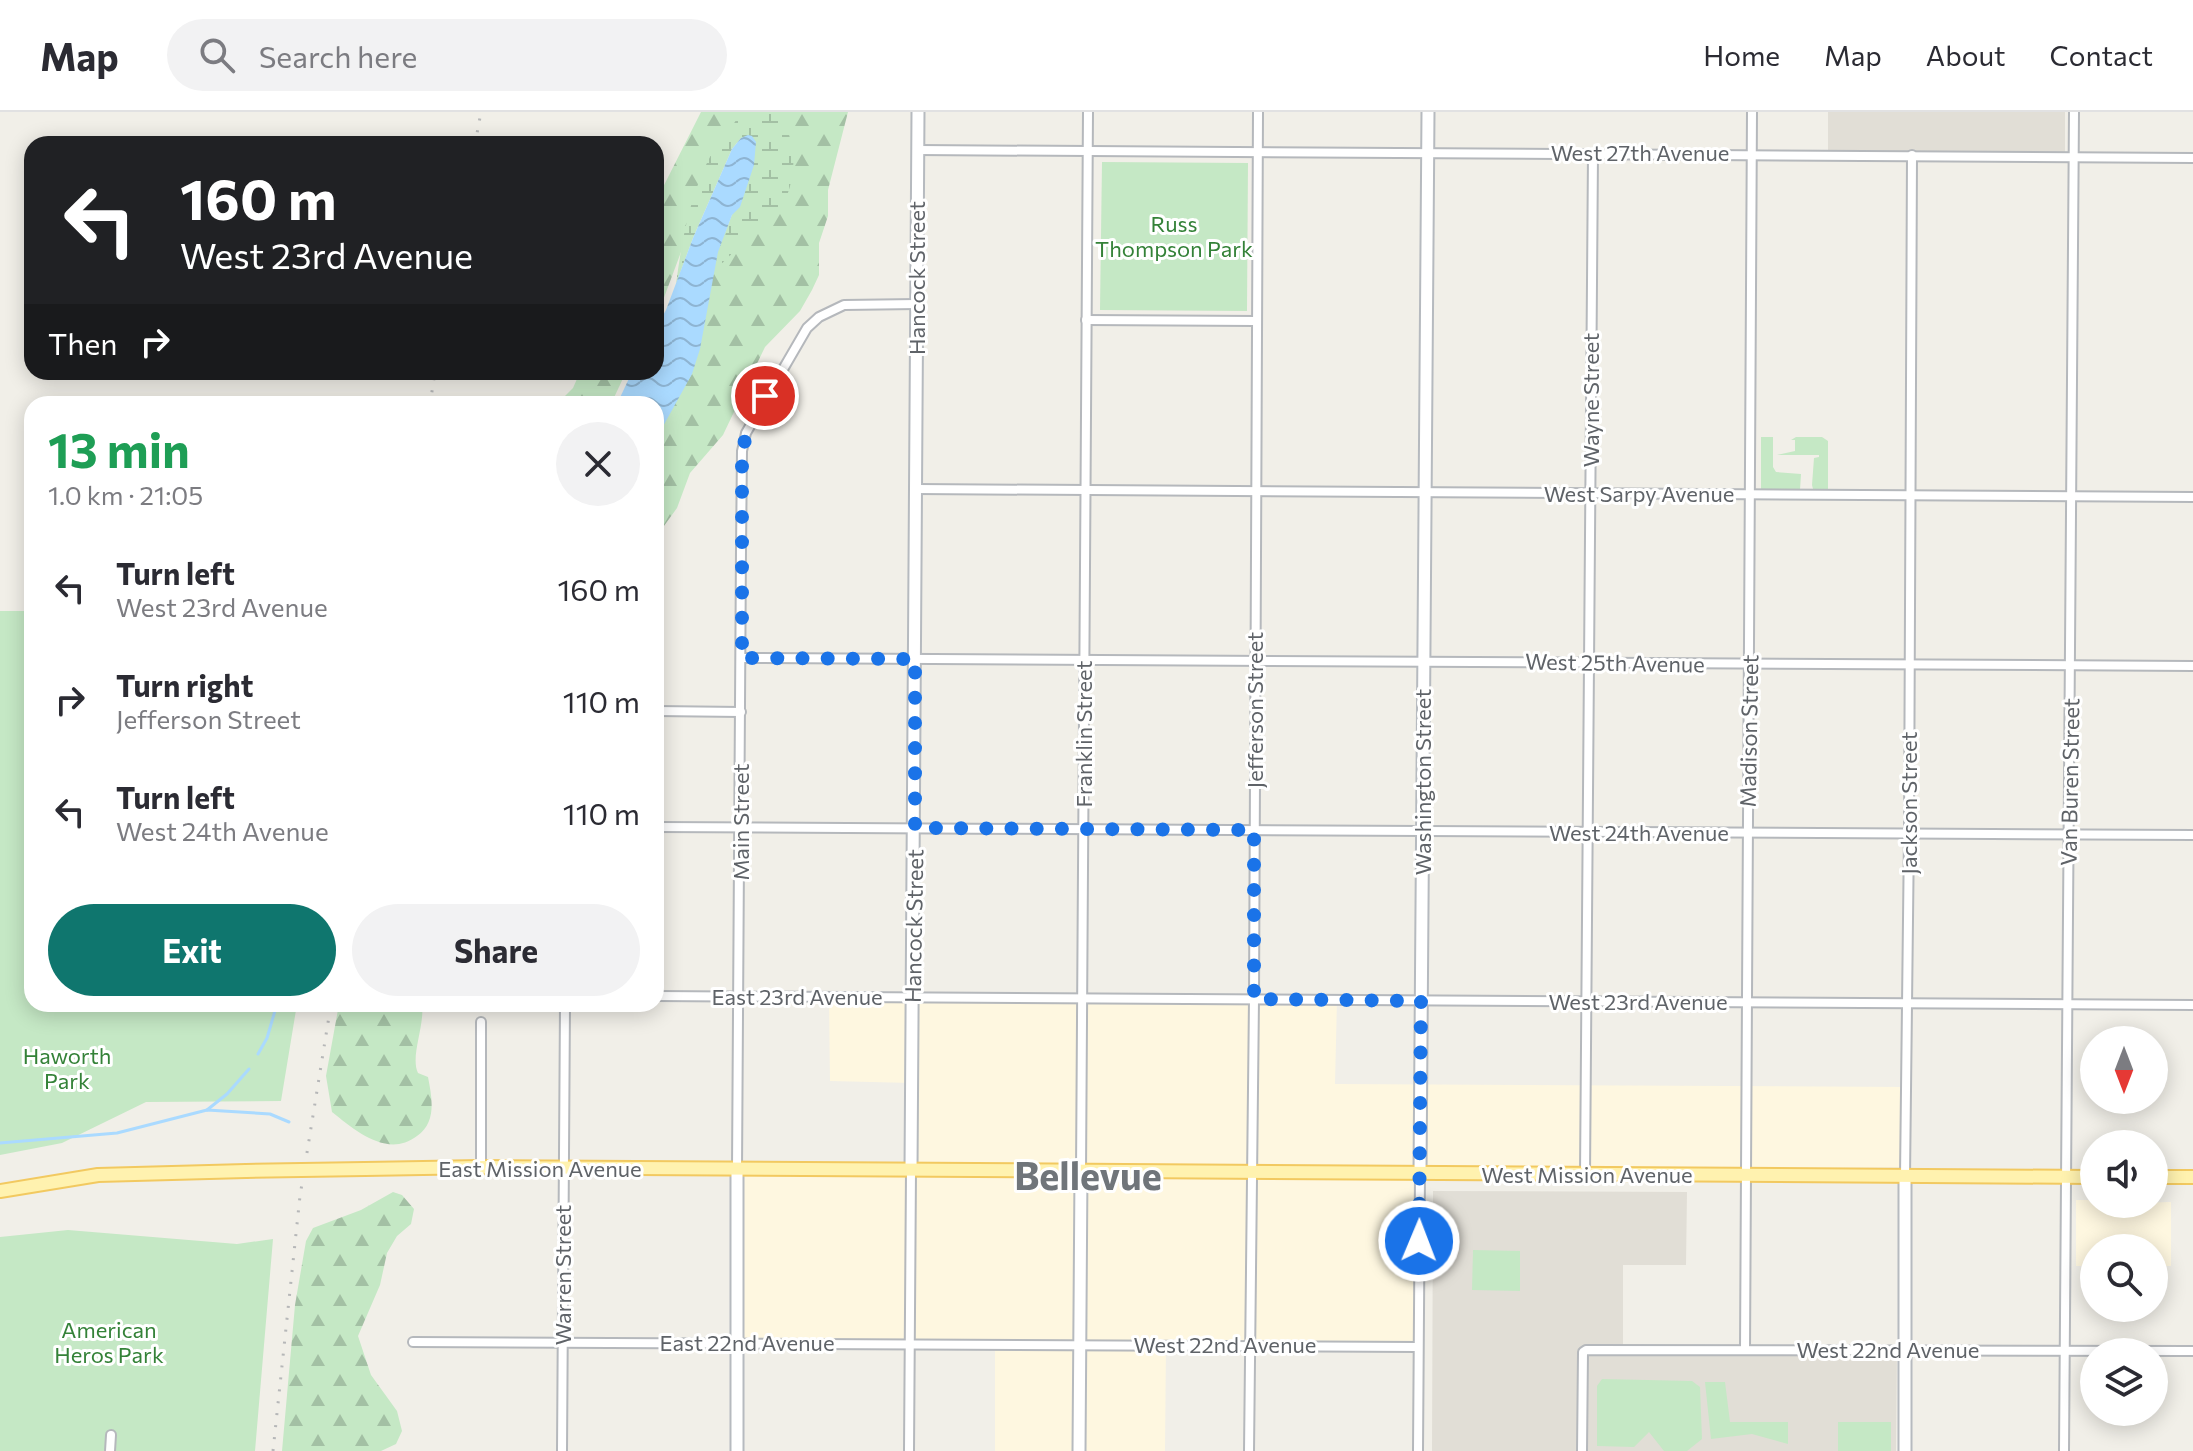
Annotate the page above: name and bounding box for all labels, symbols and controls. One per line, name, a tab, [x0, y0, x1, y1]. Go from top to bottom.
search box	[167, 19, 727, 91]
text: Map	[40, 32, 119, 79]
icon: search	[195, 33, 239, 77]
text: Search here	[259, 37, 417, 74]
text: Home	[1703, 38, 1780, 72]
text: Map	[1824, 38, 1882, 72]
text: About	[1926, 38, 2006, 72]
text: Contact	[2050, 38, 2153, 72]
street label: West 27th Avenue	[1551, 139, 1729, 166]
text: 160 m	[180, 163, 337, 232]
icon: left	[48, 168, 152, 272]
street label: Hancock Street	[903, 201, 930, 355]
park label: Russ Thompson Park	[1095, 210, 1253, 262]
text: West 23rd Avenue	[180, 232, 473, 276]
icon: right	[133, 320, 177, 364]
text: Then	[48, 324, 117, 361]
street label: Wayne Street	[1577, 333, 1604, 467]
pin	[731, 362, 799, 430]
icon: arrive	[743, 374, 787, 418]
text: 13 min	[48, 419, 190, 478]
button: close	[556, 422, 640, 506]
text: 1.0 km · 21:05	[48, 479, 203, 510]
street label: West Sarpy Avenue	[1544, 480, 1734, 507]
text: Turn left	[116, 554, 235, 591]
icon: left	[48, 566, 92, 610]
text: 160 m	[557, 570, 640, 607]
text: West 23rd Avenue	[116, 591, 328, 622]
street label: Jefferson Street	[1241, 632, 1268, 788]
street label: West 25th Avenue	[1525, 647, 1705, 678]
street label: Madison Street	[1734, 654, 1763, 808]
street label: Franklin Street	[1070, 660, 1097, 808]
text: Turn right	[116, 666, 253, 703]
icon: right	[48, 678, 92, 722]
text: 110 m	[563, 682, 640, 719]
street label: Washington Street	[1409, 689, 1436, 875]
street label: Van Buren Street	[2055, 698, 2084, 866]
text: Jefferson Street	[116, 703, 301, 734]
street label: Jackson Street	[1895, 732, 1922, 874]
street label: Main Street	[727, 763, 754, 881]
text: Turn left	[116, 778, 235, 815]
icon: left	[48, 790, 92, 834]
text: 110 m	[563, 794, 640, 831]
text: West 24th Avenue	[116, 815, 329, 846]
street label: West 24th Avenue	[1549, 819, 1729, 846]
street label: Hancock Street	[899, 849, 928, 1003]
button: Exit	[48, 904, 336, 996]
button: Share	[352, 904, 640, 996]
street label: East 23rd Avenue	[711, 983, 883, 1010]
street label: West 23rd Avenue	[1548, 988, 1728, 1015]
north arrow	[2080, 1026, 2168, 1114]
map controls	[2080, 1026, 2168, 1426]
park label: Haworth Park	[23, 1042, 111, 1094]
button: sound	[2080, 1130, 2168, 1218]
district label: Bellevue	[1014, 1151, 1162, 1198]
street label: East Mission Avenue	[438, 1155, 642, 1182]
street label: West Mission Avenue	[1481, 1161, 1693, 1188]
position arrow	[1377, 1199, 1461, 1283]
street label: Warren Street	[549, 1205, 576, 1345]
button: search	[2080, 1234, 2168, 1322]
park label: American Heros Park	[54, 1316, 164, 1368]
street label: East 22nd Avenue	[659, 1329, 835, 1356]
street label: West 22nd Avenue	[1134, 1331, 1316, 1358]
street label: West 22nd Avenue	[1797, 1336, 1979, 1363]
button: layers	[2080, 1338, 2168, 1426]

